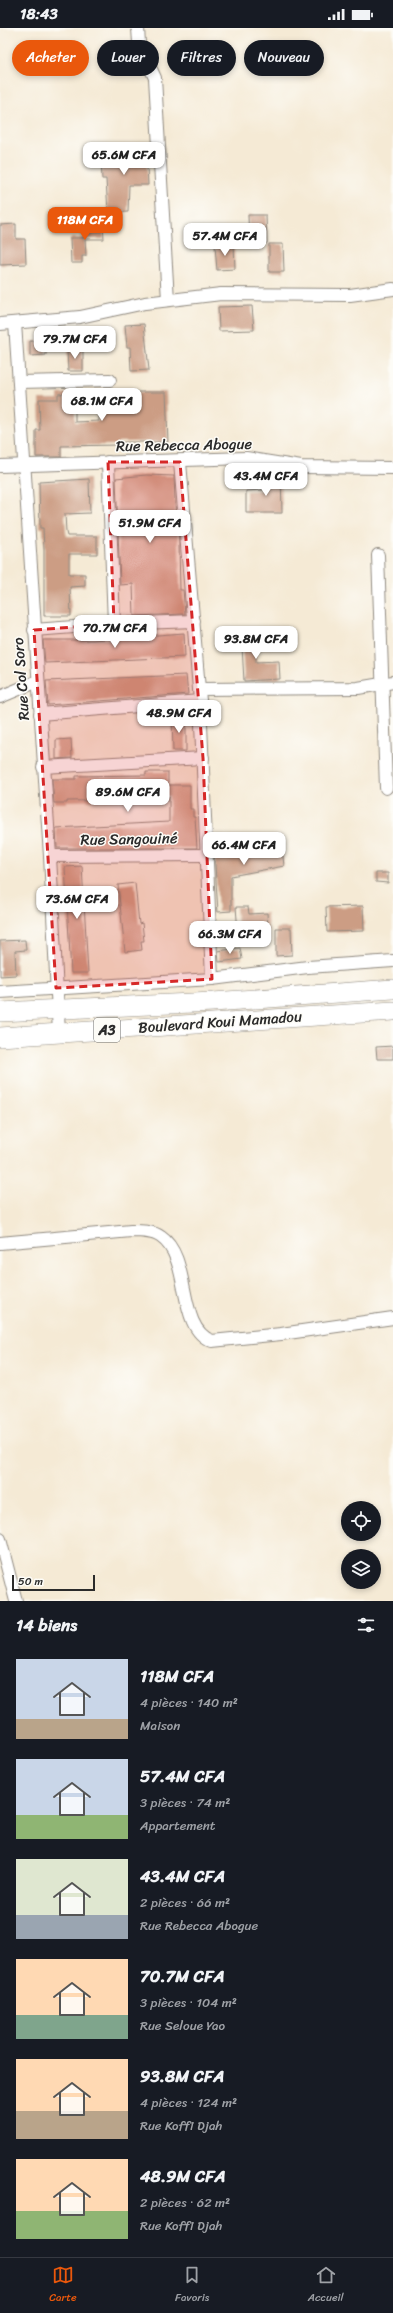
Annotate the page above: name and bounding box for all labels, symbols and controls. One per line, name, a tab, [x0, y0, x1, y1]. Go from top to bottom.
text: 18:43	[20, 1, 58, 27]
chip: Acheter	[12, 40, 89, 76]
chip: Louer	[97, 40, 159, 76]
chip: Filtres	[167, 40, 236, 76]
chip: Nouveau	[244, 40, 324, 76]
pin: 65.6M CFA	[78, 142, 170, 176]
text: 65.6M CFA	[92, 143, 156, 166]
pin: 118M CFA	[44, 207, 126, 241]
text: 118M CFA	[57, 208, 113, 231]
pin: 57.4M CFA	[179, 223, 271, 257]
text: 57.4M CFA	[192, 224, 258, 247]
pin: 79.7M CFA	[29, 326, 121, 360]
text: 79.7M CFA	[43, 327, 107, 350]
pin: 68.1M CFA	[56, 388, 148, 422]
text: 68.1M CFA	[71, 389, 133, 412]
street label: Rue Rebecca Abogue	[116, 431, 253, 459]
pin: 43.4M CFA	[220, 463, 312, 497]
text: 43.4M CFA	[233, 464, 299, 487]
pin: 51.9M CFA	[104, 510, 196, 544]
text: 51.9M CFA	[118, 511, 182, 534]
pin: 70.7M CFA	[69, 615, 161, 649]
text: 70.7M CFA	[83, 616, 147, 639]
pin: 93.8M CFA	[210, 626, 302, 660]
text: 93.8M CFA	[224, 627, 288, 650]
street label: Rue Col Soro	[5, 636, 37, 721]
pin: 48.9M CFA	[133, 700, 225, 734]
text: 48.9M CFA	[146, 701, 212, 724]
pin: 89.6M CFA	[82, 779, 174, 813]
text: 89.6M CFA	[96, 780, 160, 803]
street label: Rue Sangouiné	[80, 825, 178, 853]
pin: 66.4M CFA	[198, 832, 290, 866]
text: 66.4M CFA	[212, 833, 276, 856]
pin: 73.6M CFA	[31, 886, 123, 920]
text: 73.6M CFA	[45, 887, 109, 910]
pin: 66.3M CFA	[184, 921, 276, 955]
text: 66.3M CFA	[198, 922, 262, 945]
street label: Boulevard Koui Mamadou	[137, 1003, 303, 1041]
road number: A3	[94, 1018, 120, 1042]
map controls	[341, 1501, 381, 1589]
button: locate	[341, 1501, 381, 1541]
button: layers	[341, 1549, 381, 1589]
text: 50 m	[18, 1572, 43, 1591]
scale bar	[12, 1573, 95, 1592]
text: 14 biens	[16, 1610, 77, 1640]
icon: filters	[355, 1614, 377, 1636]
text: 118M CFA	[140, 1661, 214, 1691]
icon: home	[48, 1675, 96, 1723]
text: 4 pièces · 140 m²	[140, 1691, 238, 1714]
text: Maison	[140, 1714, 180, 1737]
text: 57.4M CFA	[140, 1761, 225, 1791]
icon: home	[48, 1775, 96, 1823]
text: 3 pièces · 74 m²	[140, 1791, 230, 1814]
text: Appartement	[140, 1814, 215, 1837]
text: 43.4M CFA	[140, 1861, 225, 1891]
icon: home	[48, 1875, 96, 1923]
text: 2 pièces · 66 m²	[140, 1891, 230, 1914]
text: Rue Rebecca Abogue	[140, 1914, 258, 1937]
text: 70.7M CFA	[140, 1961, 225, 1991]
icon: home	[48, 1975, 96, 2023]
text: 3 pièces · 104 m²	[140, 1991, 237, 2014]
text: Rue Seloue Yao	[140, 2014, 225, 2037]
text: 93.8M CFA	[140, 2061, 224, 2091]
icon: home	[48, 2075, 96, 2123]
text: 4 pièces · 124 m²	[140, 2091, 237, 2114]
text: Rue Koffi Djah	[140, 2114, 222, 2137]
text: 48.9M CFA	[140, 2161, 226, 2191]
icon: home	[48, 2175, 96, 2223]
text: 2 pièces · 62 m²	[140, 2191, 230, 2214]
text: Rue Koffi Djah	[140, 2214, 222, 2237]
tab: Carte	[49, 2264, 77, 2307]
tab: Favoris	[175, 2264, 209, 2307]
tab: Accueil	[308, 2264, 344, 2307]

